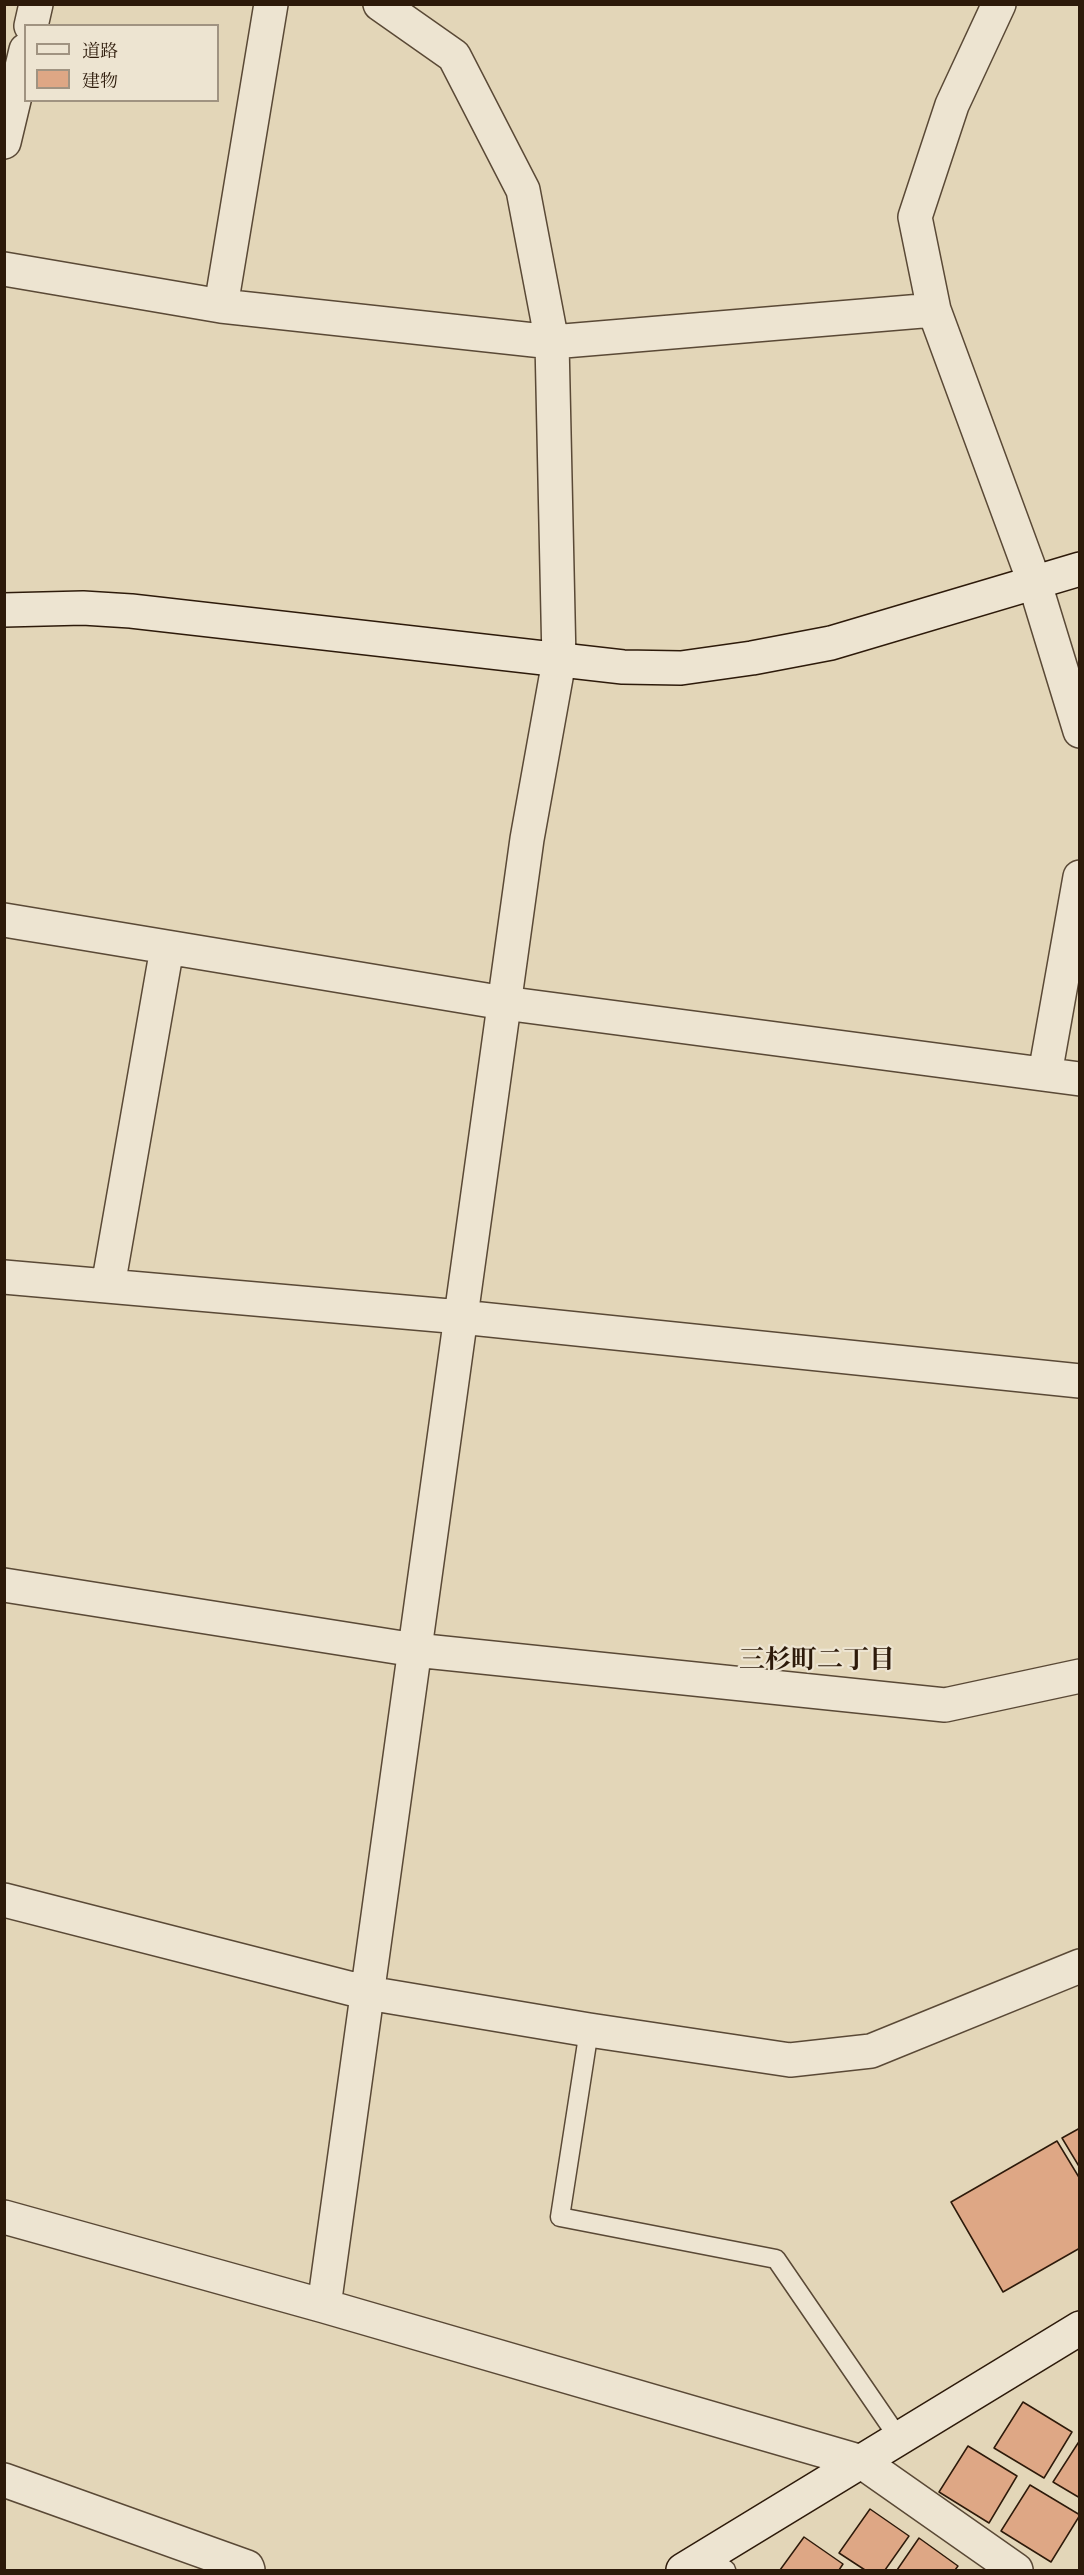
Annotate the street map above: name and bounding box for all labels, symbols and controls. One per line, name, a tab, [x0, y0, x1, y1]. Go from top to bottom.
legend	[24, 24, 219, 102]
text: 道路	[82, 43, 118, 61]
text: 建物	[82, 73, 118, 91]
district label: 三杉町二丁目	[739, 1645, 895, 1677]

